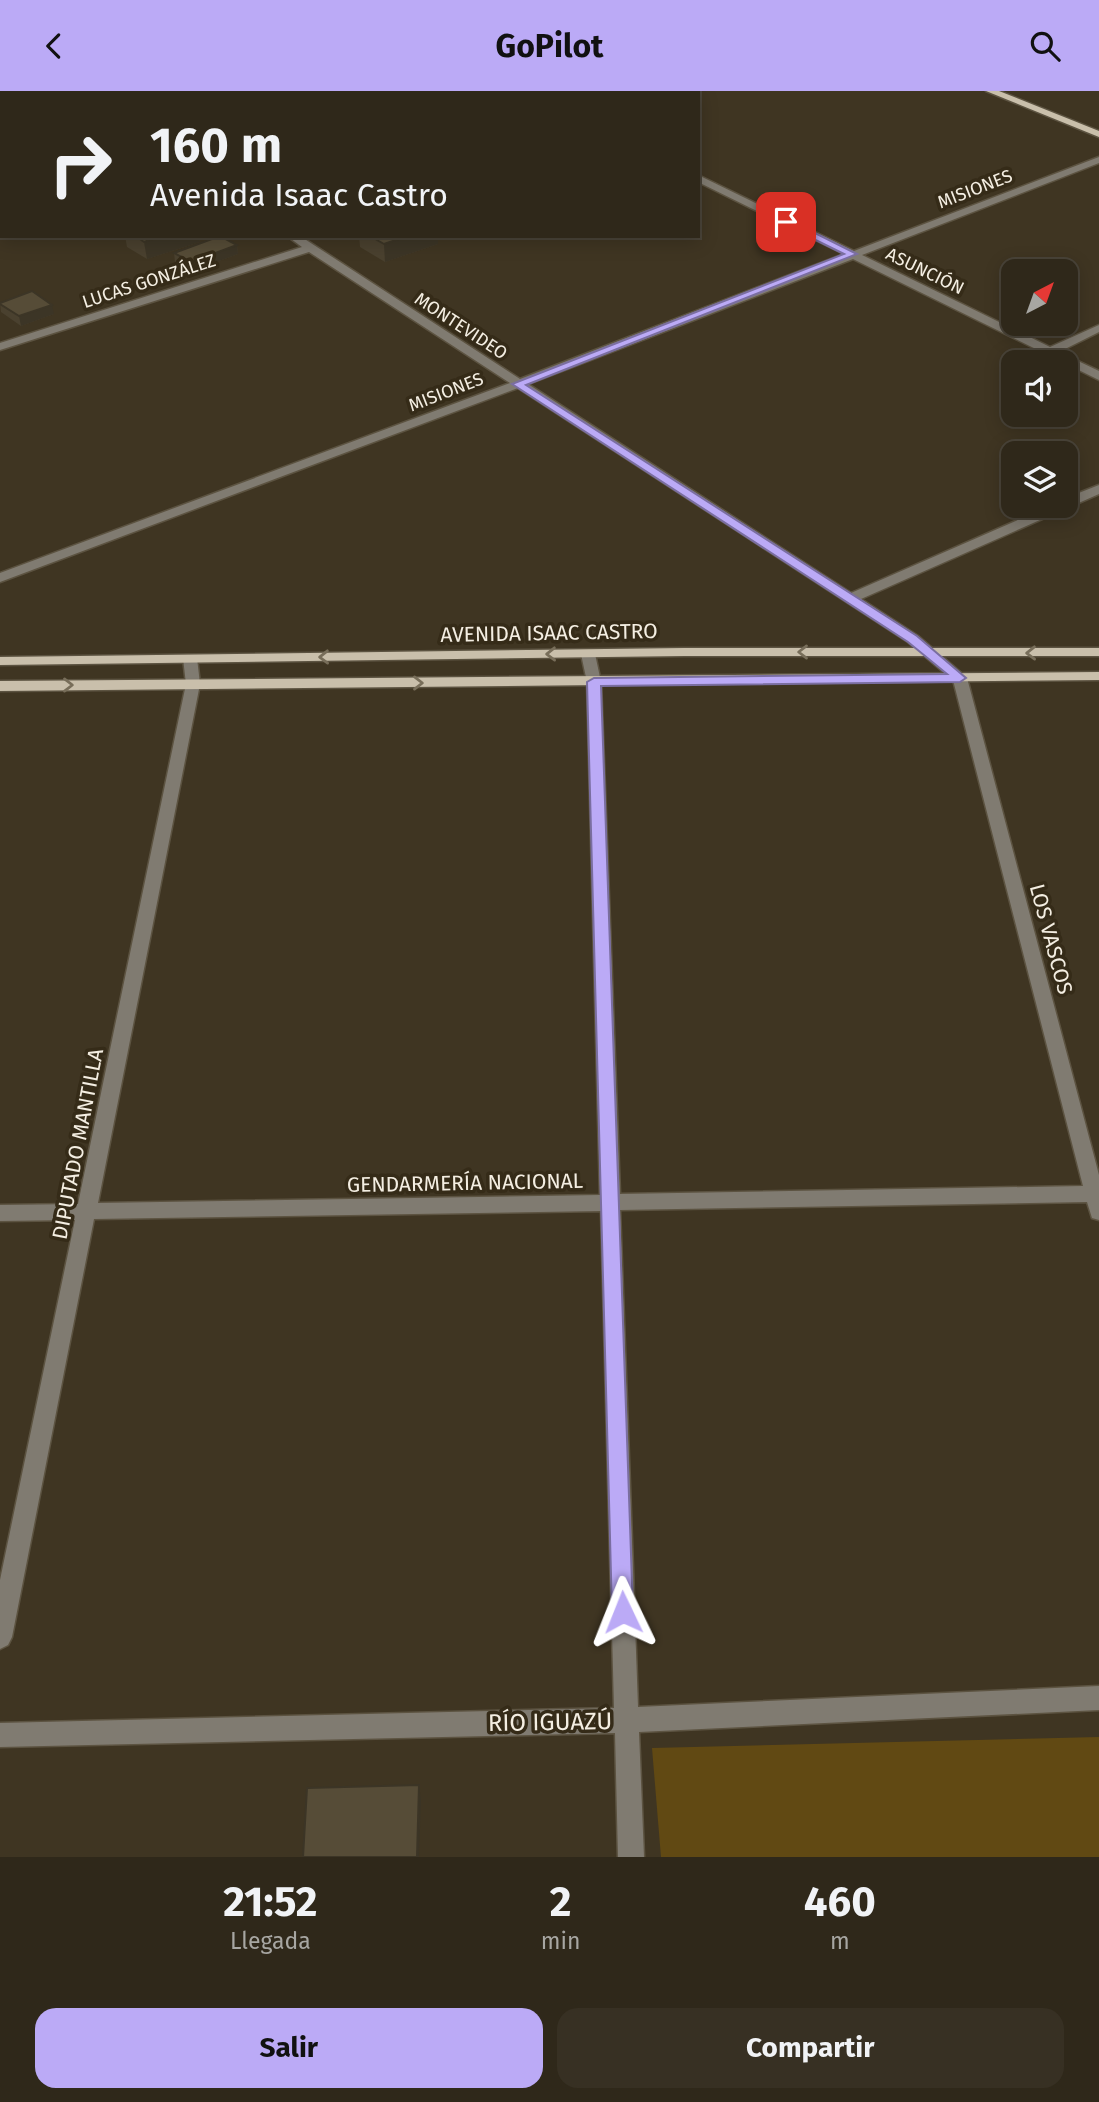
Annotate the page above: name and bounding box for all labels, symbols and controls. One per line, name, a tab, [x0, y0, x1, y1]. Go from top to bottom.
icon: back	[35, 27, 73, 65]
text: GoPilot	[496, 27, 603, 65]
icon: search	[1026, 27, 1064, 65]
text: 160 m	[150, 116, 282, 175]
icon: right	[35, 119, 126, 210]
street label: MISIONES	[934, 165, 1016, 213]
text: Avenida Isaac Castro	[150, 176, 448, 214]
pin	[756, 192, 816, 252]
icon: arrive	[767, 203, 805, 241]
street label: ASUNCIÓN	[882, 243, 968, 299]
street label: LUCAS GONZÁLEZ	[79, 248, 219, 313]
north arrow	[1001, 259, 1078, 336]
map controls	[1001, 259, 1078, 518]
street label: MONTEVIDEO	[410, 288, 512, 364]
button: sound	[1001, 350, 1078, 427]
street label: MISIONES	[405, 368, 487, 416]
button: layers	[1001, 441, 1078, 518]
street label: AVENIDA ISAAC CASTRO	[440, 618, 658, 648]
one-way arrow	[798, 644, 808, 660]
one-way arrow	[1025, 645, 1036, 660]
one-way arrow	[546, 646, 556, 662]
one-way arrow	[318, 649, 329, 665]
one-way arrow	[413, 675, 424, 691]
one-way arrow	[63, 677, 74, 693]
street label: LOS VASCOS	[1024, 881, 1078, 997]
street label: DIPUTADO MANTILLA	[47, 1046, 109, 1242]
street label: GENDARMERÍA NACIONAL	[347, 1168, 584, 1198]
position arrow	[586, 1575, 660, 1649]
street label: RÍO IGUAZÚ	[488, 1706, 612, 1737]
text: 21:52	[223, 1877, 318, 1927]
text: 2	[550, 1877, 572, 1927]
text: 460	[804, 1877, 876, 1927]
text: Llegada	[230, 1927, 311, 1955]
text: min	[541, 1927, 581, 1955]
text: m	[830, 1927, 850, 1955]
button: Salir	[35, 2008, 543, 2088]
button: Compartir	[557, 2008, 1064, 2088]

